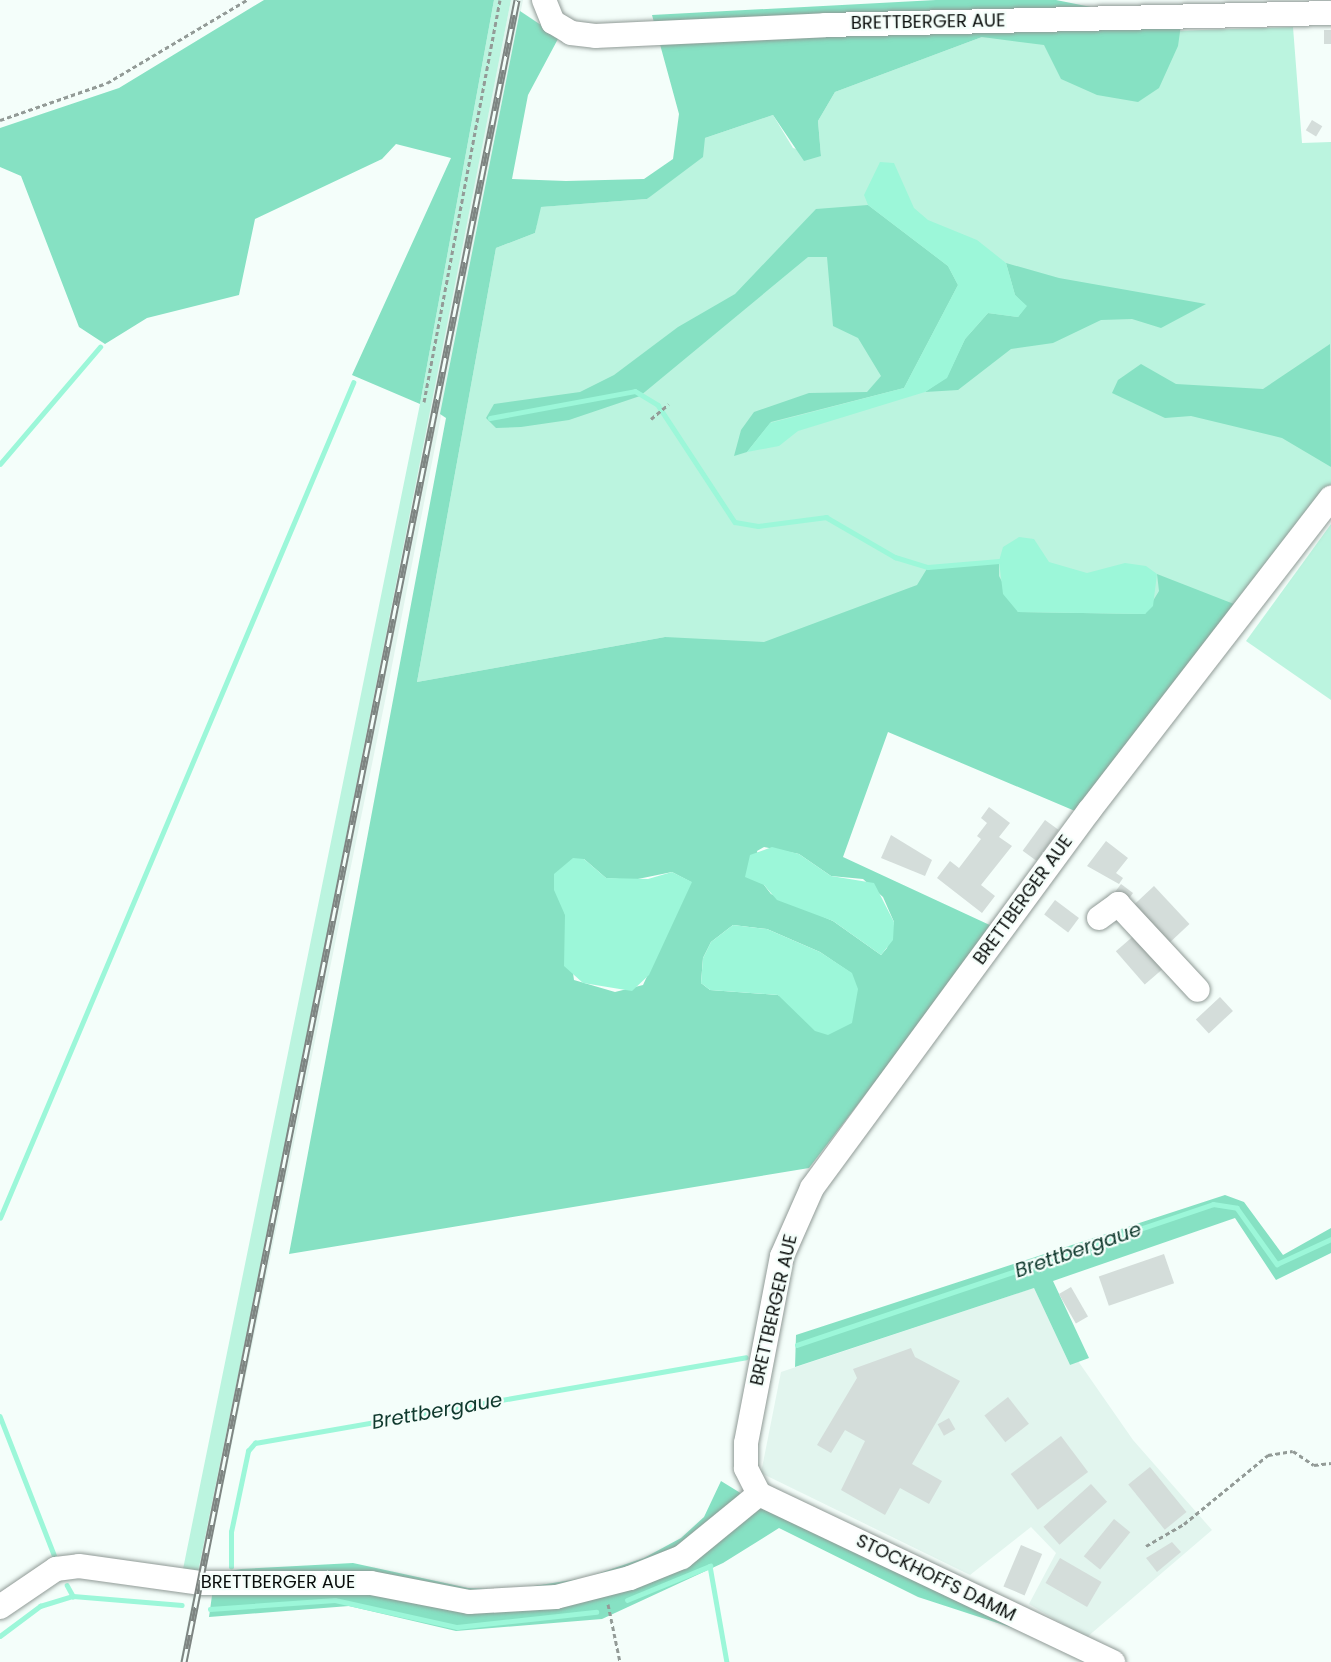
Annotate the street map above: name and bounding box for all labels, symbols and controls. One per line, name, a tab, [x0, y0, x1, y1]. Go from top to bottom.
street label: BRETTBERGER AUE	[851, 10, 1005, 34]
street label: BRETTBERGER AUE	[969, 831, 1077, 969]
water label: Brettbergaue	[1012, 1217, 1144, 1283]
street label: BRETTBERGER AUE	[746, 1232, 802, 1388]
water label: Brettbergaue	[370, 1388, 504, 1434]
street label: STOCKHOFFS DAMM	[853, 1530, 1019, 1626]
street label: BRETTBERGER AUE	[201, 1571, 355, 1593]

